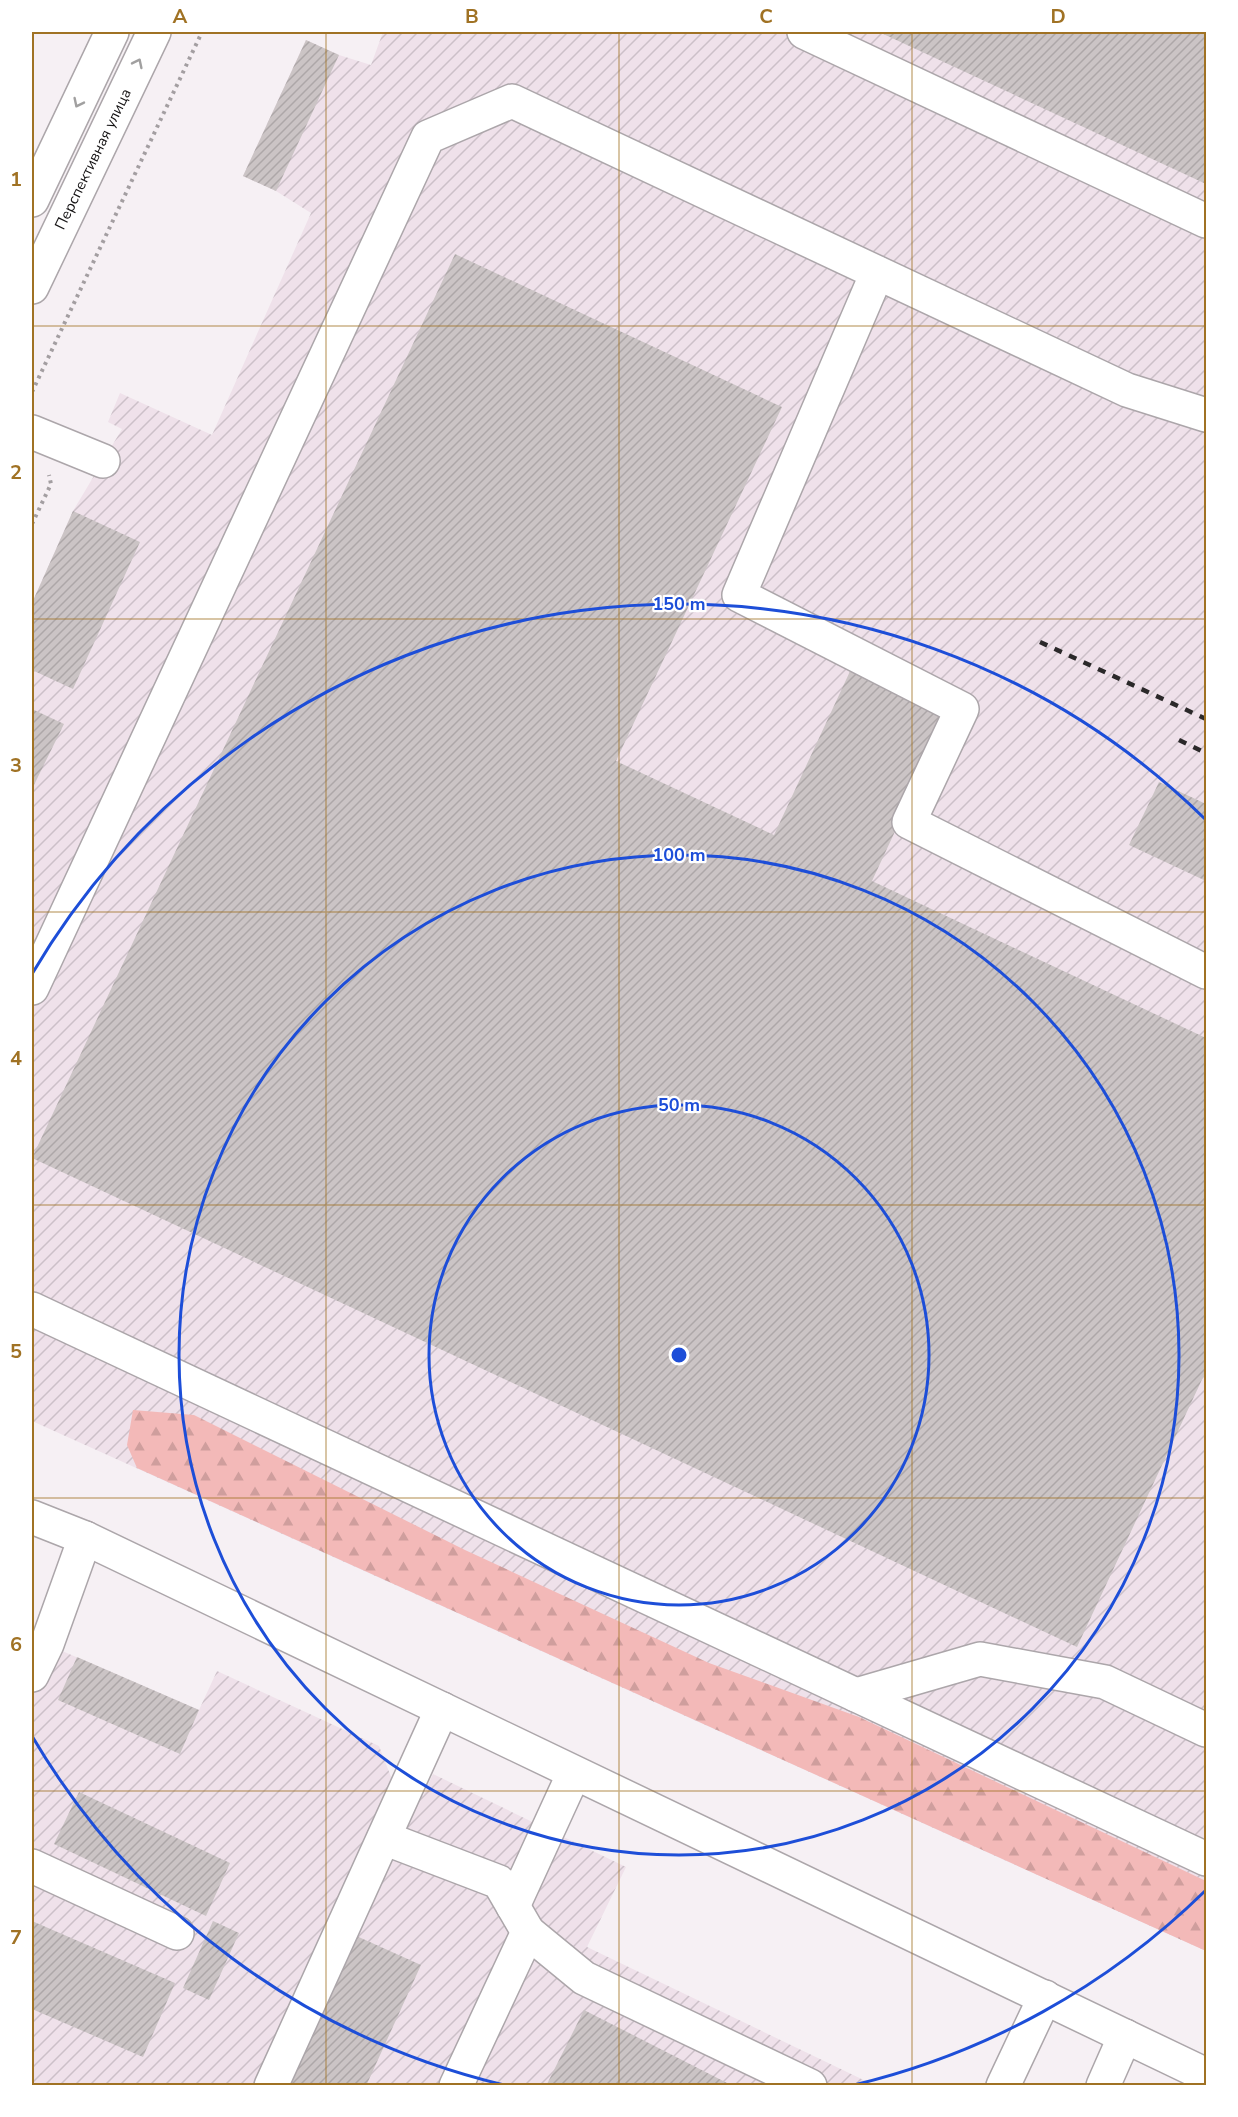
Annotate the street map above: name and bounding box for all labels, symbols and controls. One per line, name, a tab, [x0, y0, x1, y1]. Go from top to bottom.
text: A	[173, 3, 188, 30]
text: B	[465, 3, 479, 30]
text: C	[759, 3, 773, 30]
text: D	[1050, 3, 1066, 30]
one-way arrow	[131, 59, 143, 70]
street label: Перспективная улица	[50, 85, 136, 233]
one-way arrow	[74, 97, 85, 108]
text: 1	[10, 166, 22, 193]
text: 2	[10, 459, 22, 486]
text: 150 m	[652, 592, 706, 616]
text: 3	[10, 752, 22, 779]
text: 100 m	[652, 843, 706, 867]
text: 4	[10, 1045, 22, 1072]
text: 50 m	[658, 1093, 700, 1117]
text: 5	[10, 1338, 22, 1365]
centre of rings	[669, 1345, 689, 1365]
text: 6	[10, 1631, 22, 1658]
text: 7	[10, 1924, 22, 1951]

